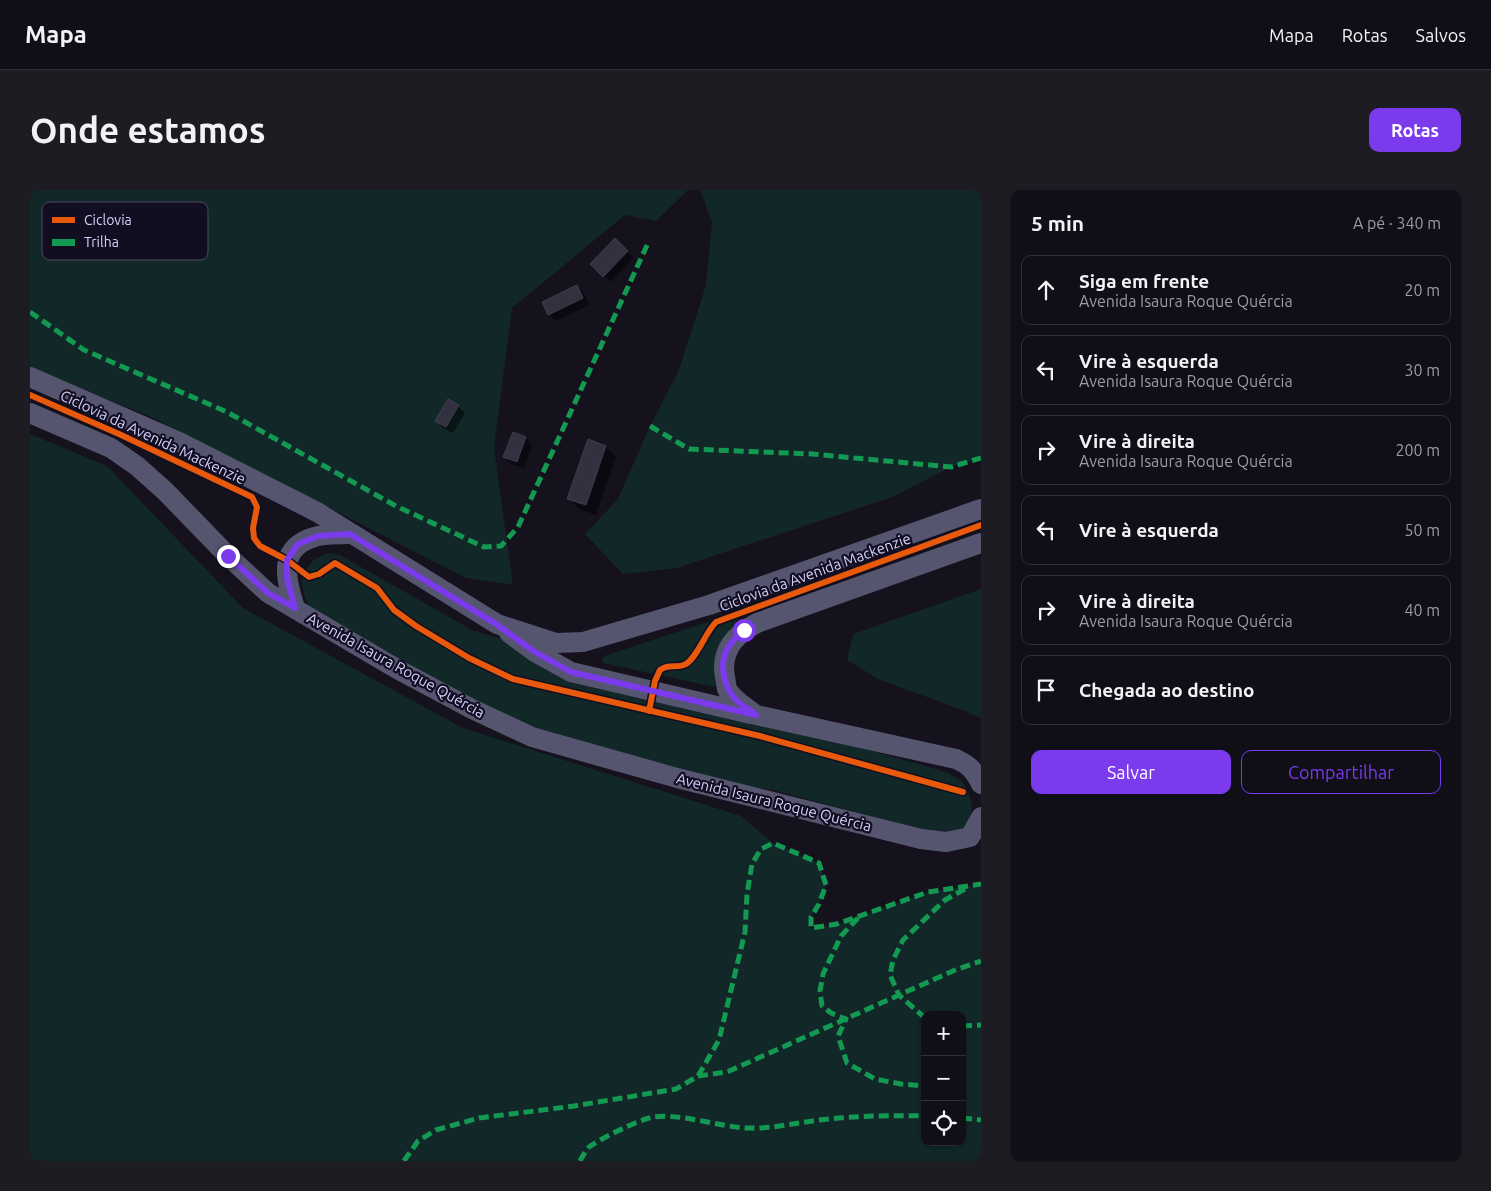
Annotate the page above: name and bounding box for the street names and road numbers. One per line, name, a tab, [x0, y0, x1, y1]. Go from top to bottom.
street label: Ciclovia da Avenida Mackenzie	[58, 387, 248, 487]
street label: Ciclovia da Avenida Mackenzie	[717, 529, 913, 615]
street label: Avenida Isaura Roque Quércia	[304, 609, 488, 721]
street label: Avenida Isaura Roque Quércia	[675, 770, 873, 834]

